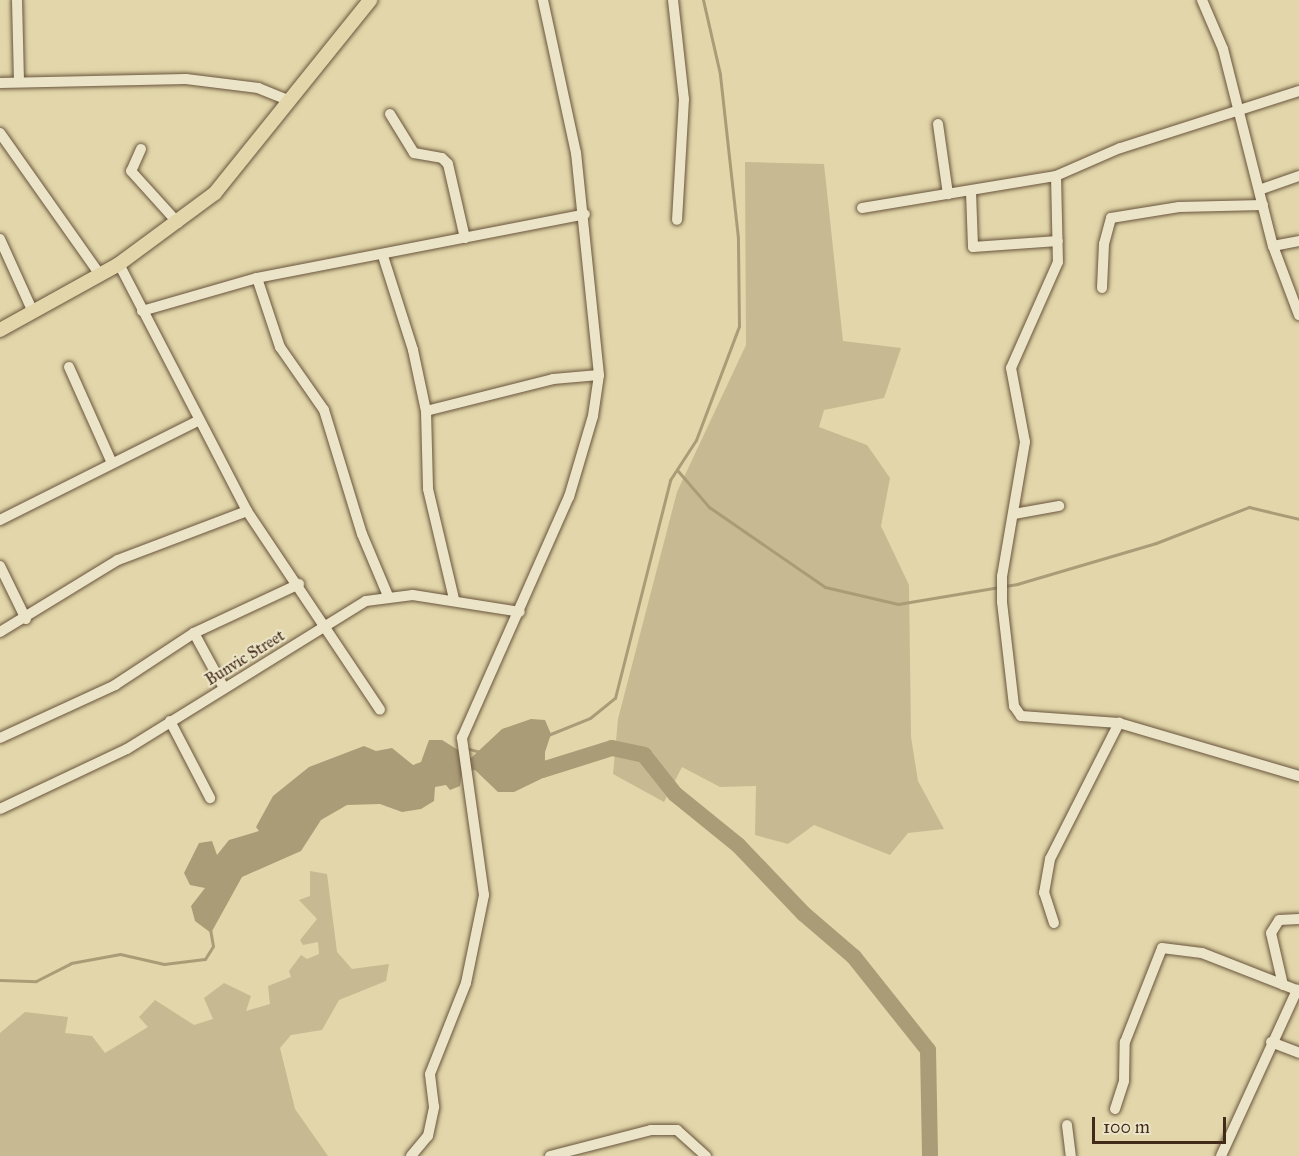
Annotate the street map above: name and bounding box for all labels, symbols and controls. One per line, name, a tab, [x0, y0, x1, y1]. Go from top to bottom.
street label: Bunvic Street	[202, 626, 288, 690]
scale bar	[1095, 1105, 1228, 1143]
text: 100 m	[1103, 1116, 1150, 1138]

